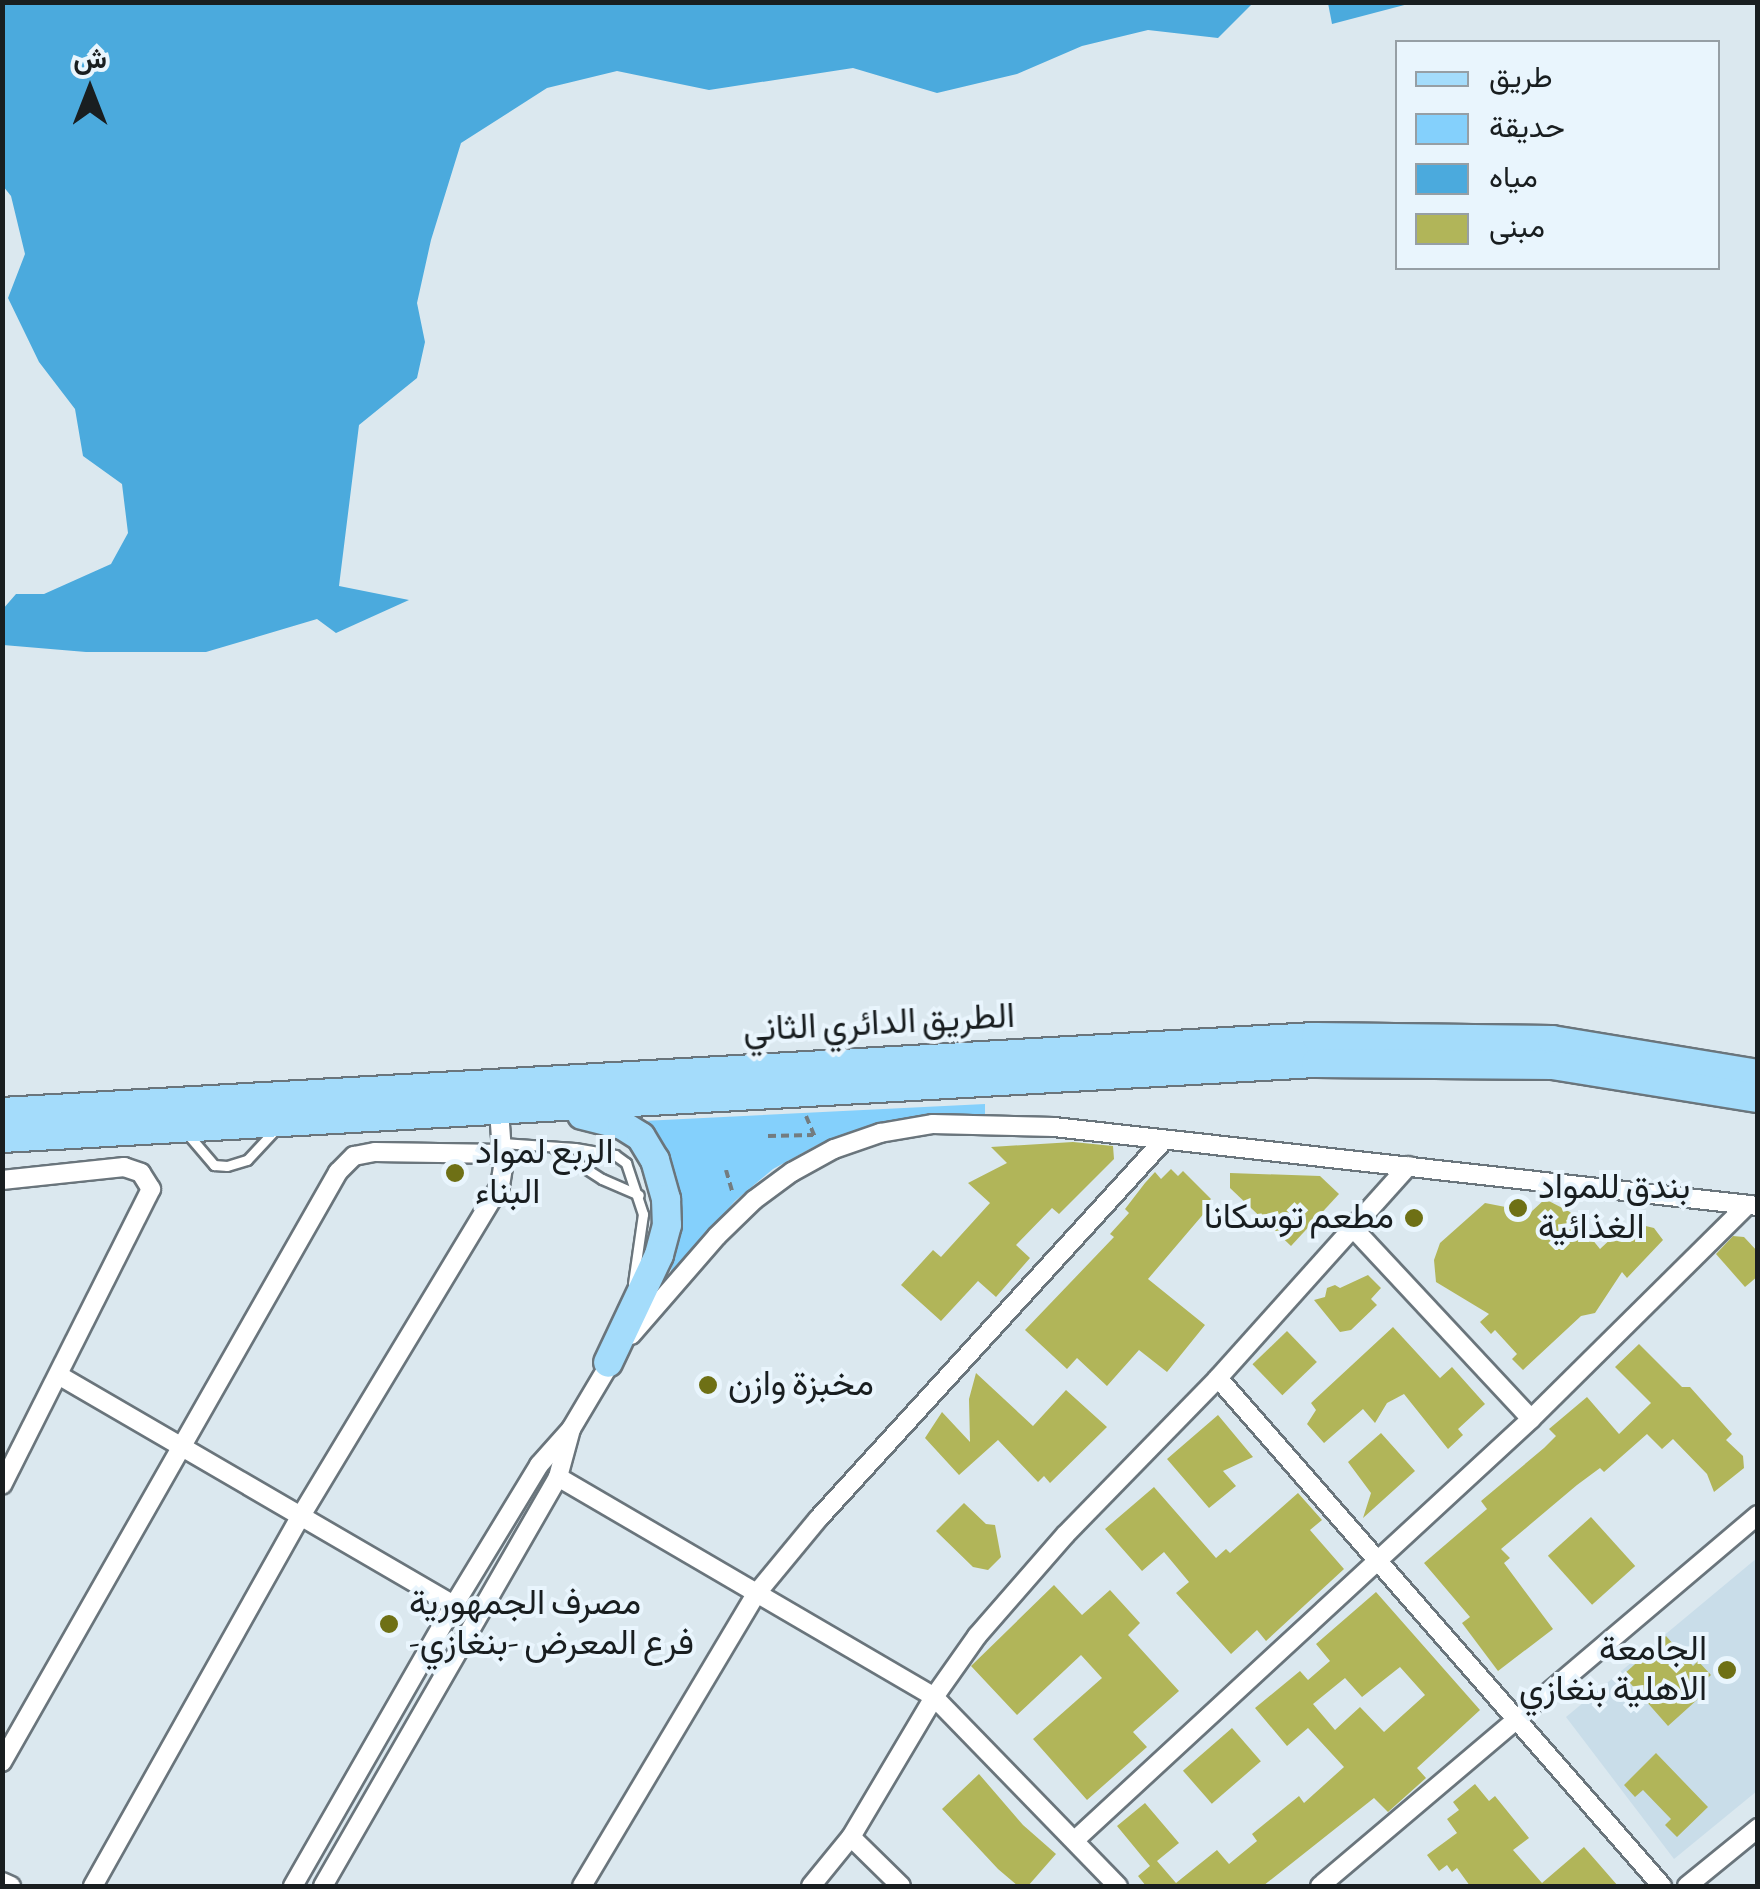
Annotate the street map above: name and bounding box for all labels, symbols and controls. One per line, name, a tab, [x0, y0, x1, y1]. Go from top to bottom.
north arrow	[40, 40, 140, 140]
legend	[1395, 40, 1720, 270]
text: ش	[73, 46, 107, 74]
text: طريق	[1489, 63, 1553, 93]
text: حديقة	[1489, 113, 1565, 143]
text: مياه	[1489, 163, 1538, 193]
text: مبنى	[1489, 213, 1545, 243]
street label: الطريق الدائري الثاني	[742, 996, 1016, 1052]
place label: الربع لمواد البناء	[475, 1132, 614, 1214]
marker: الربع لمواد البناء	[444, 1162, 466, 1184]
place label: بندق للمواد الغذائية	[1538, 1167, 1690, 1249]
place label: مطعم توسكانا	[1204, 1197, 1394, 1239]
marker: بندق للمواد الغذائية	[1507, 1197, 1529, 1219]
marker: مطعم توسكانا	[1403, 1207, 1425, 1229]
place label: مخبزة وازن	[728, 1364, 874, 1406]
marker: مخبزة وازن	[697, 1374, 719, 1396]
place label: مصرف الجمهورية -فرع المعرض -بنغازي	[409, 1583, 694, 1665]
marker: مصرف الجمهورية -فرع المعرض -بنغازي	[378, 1613, 400, 1635]
place label: الجامعة الاهلية بنغازي	[1519, 1629, 1707, 1711]
marker: الجامعة الاهلية بنغازي	[1716, 1659, 1738, 1681]

